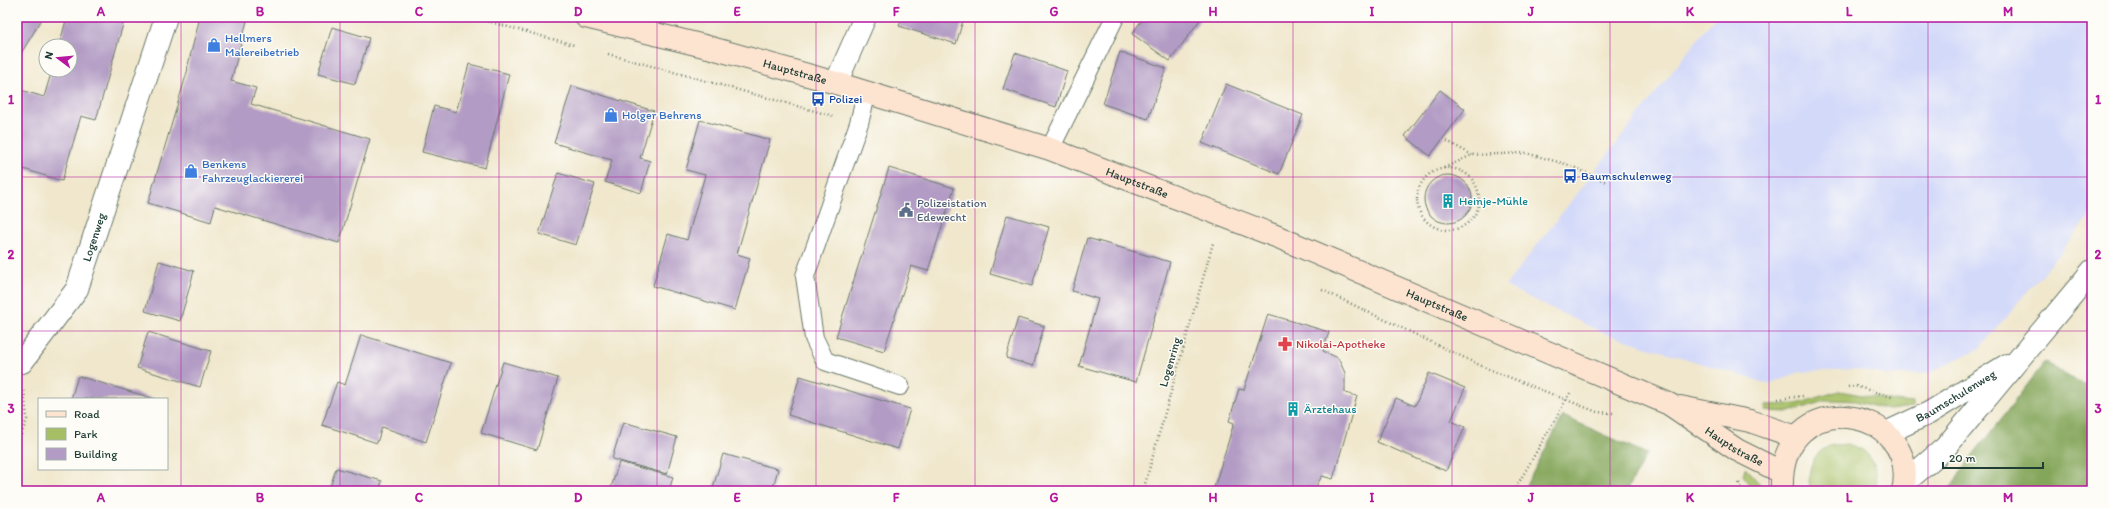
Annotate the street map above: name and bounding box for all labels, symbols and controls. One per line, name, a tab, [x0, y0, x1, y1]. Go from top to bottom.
text: A	[96, 4, 106, 19]
text: B	[256, 4, 265, 19]
text: C	[415, 4, 424, 19]
text: D	[574, 4, 583, 19]
text: E	[733, 4, 741, 19]
text: F	[893, 4, 900, 19]
text: G	[1050, 4, 1059, 19]
text: H	[1209, 4, 1218, 19]
text: I	[1370, 4, 1375, 19]
text: J	[1527, 4, 1535, 19]
text: K	[1686, 4, 1695, 19]
text: L	[1846, 4, 1853, 19]
text: M	[2003, 4, 2013, 19]
place label: Hellmers Malereibetrieb	[225, 31, 299, 59]
shop icon: Hellmers Malereibetrieb	[206, 37, 222, 53]
north arrow	[38, 38, 78, 78]
text: N	[42, 50, 56, 61]
street label: Hauptstraße	[761, 56, 829, 87]
bus stop icon: Polizei	[810, 91, 826, 107]
text: 1	[8, 92, 14, 107]
place label: Polizei	[829, 92, 862, 106]
text: 1	[2095, 92, 2101, 107]
shop icon: Holger Behrens	[603, 107, 619, 123]
place label: Holger Behrens	[622, 108, 702, 122]
place label: Benkens Fahrzeuglackiererei	[202, 157, 303, 185]
shop icon: Benkens Fahrzeuglackiererei	[183, 163, 199, 179]
street label: Hauptstraße	[1104, 164, 1171, 201]
bus stop icon: Baumschulenweg	[1562, 168, 1578, 184]
place label: Baumschulenweg	[1581, 169, 1673, 183]
building icon: Heinje-Mühle	[1440, 193, 1456, 209]
place label: Heinje-Mühle	[1459, 194, 1528, 208]
place label: Polizeistation Edewecht	[917, 196, 987, 224]
public building icon: Polizeistation Edewecht	[898, 202, 914, 218]
street label: Logenweg	[79, 210, 109, 263]
text: 2	[8, 247, 15, 262]
text: 2	[2095, 247, 2102, 262]
street label: Hauptstraße	[1404, 286, 1470, 324]
street label: Logenring	[1156, 335, 1184, 389]
pharmacy icon: Nikolai-Apotheke	[1277, 336, 1293, 352]
place label: Nikolai-Apotheke	[1296, 337, 1386, 351]
street label: Baumschulenweg	[1914, 366, 1999, 425]
legend	[38, 398, 168, 470]
text: 3	[7, 401, 15, 416]
building icon: Ärztehaus	[1285, 401, 1301, 417]
text: 3	[2094, 401, 2102, 416]
place label: Ärztehaus	[1304, 402, 1357, 416]
text: Road	[74, 407, 100, 421]
street label: Hauptstraße	[1702, 423, 1766, 469]
text: Park	[74, 427, 98, 441]
scale bar	[1943, 444, 2043, 470]
text: Building	[74, 447, 118, 461]
text: 20 m	[1949, 451, 1976, 465]
text: A	[96, 490, 106, 505]
text: B	[256, 490, 265, 505]
text: C	[415, 490, 424, 505]
text: D	[574, 490, 583, 505]
text: E	[733, 490, 741, 505]
text: F	[893, 490, 900, 505]
text: G	[1050, 490, 1059, 505]
text: H	[1209, 490, 1218, 505]
text: I	[1370, 490, 1375, 505]
text: J	[1527, 490, 1535, 505]
text: K	[1686, 490, 1695, 505]
text: L	[1846, 490, 1853, 505]
text: M	[2003, 490, 2013, 505]

